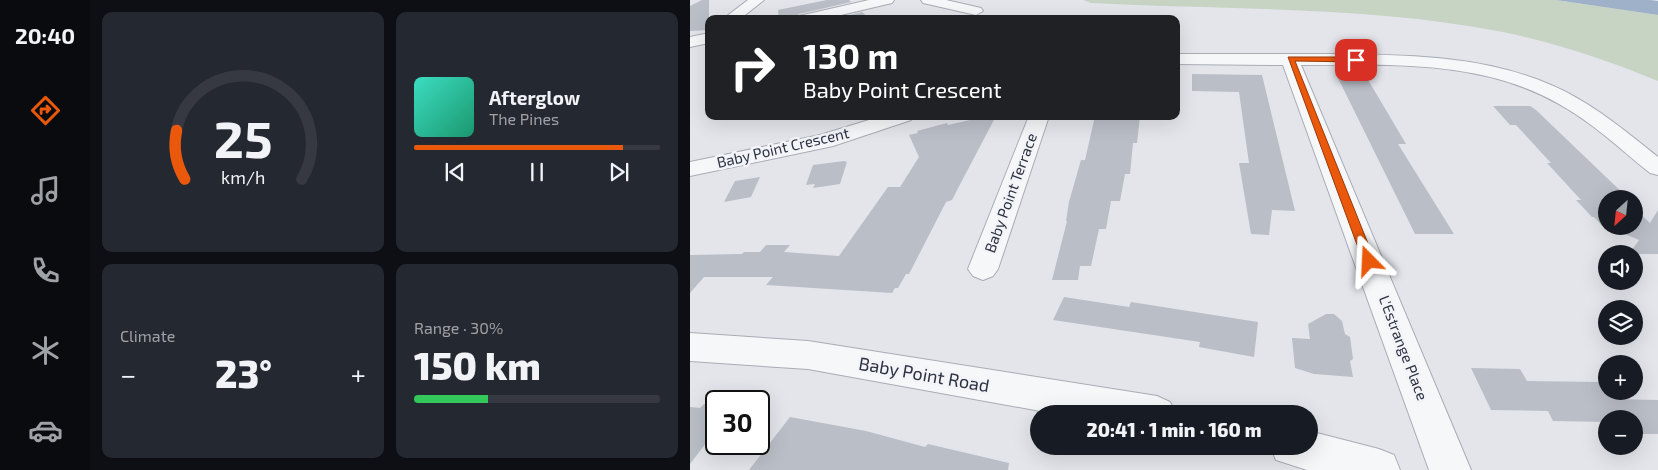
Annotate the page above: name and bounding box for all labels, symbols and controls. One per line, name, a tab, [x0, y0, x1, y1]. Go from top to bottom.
text: 20:40	[15, 22, 75, 48]
text: 130 m	[803, 34, 898, 76]
icon: right	[720, 35, 785, 100]
pin	[1335, 39, 1377, 81]
icon: arrive	[1342, 46, 1370, 74]
text: Baby Point Crescent	[803, 76, 1002, 102]
text: Afterglow	[489, 86, 580, 109]
icon: directions	[28, 93, 63, 128]
text: 25	[214, 106, 272, 168]
text: The Pines	[489, 109, 559, 128]
street label: Baby Point Crescent	[715, 123, 851, 171]
street label: Baby Point Terrace	[980, 130, 1040, 255]
icon: previous	[441, 158, 469, 186]
icon: pause	[523, 158, 551, 186]
icon: next	[605, 158, 633, 186]
text: km/h	[221, 166, 265, 188]
icon: music	[28, 173, 63, 208]
north arrow	[1598, 190, 1642, 235]
map controls	[1598, 190, 1643, 455]
position arrow	[1342, 234, 1394, 286]
button: sound	[1598, 245, 1643, 290]
icon: phone	[28, 253, 63, 288]
street label: L'Estrange Place	[1376, 293, 1432, 403]
button: layers	[1598, 300, 1643, 345]
text: Range · 30%	[414, 318, 503, 337]
text: Climate	[120, 326, 175, 345]
icon: climate	[28, 333, 63, 368]
text: 150 km	[414, 342, 541, 388]
text: 23°	[215, 350, 272, 396]
street label: Baby Point Road	[857, 352, 991, 396]
button: +	[1598, 355, 1643, 400]
text: −	[120, 357, 136, 391]
text: +	[351, 357, 366, 391]
speed limit sign: 30	[705, 390, 770, 455]
button: −	[1598, 410, 1643, 455]
icon: car	[28, 413, 63, 448]
text: 20:41 · 1 min · 160 m	[1086, 418, 1262, 441]

